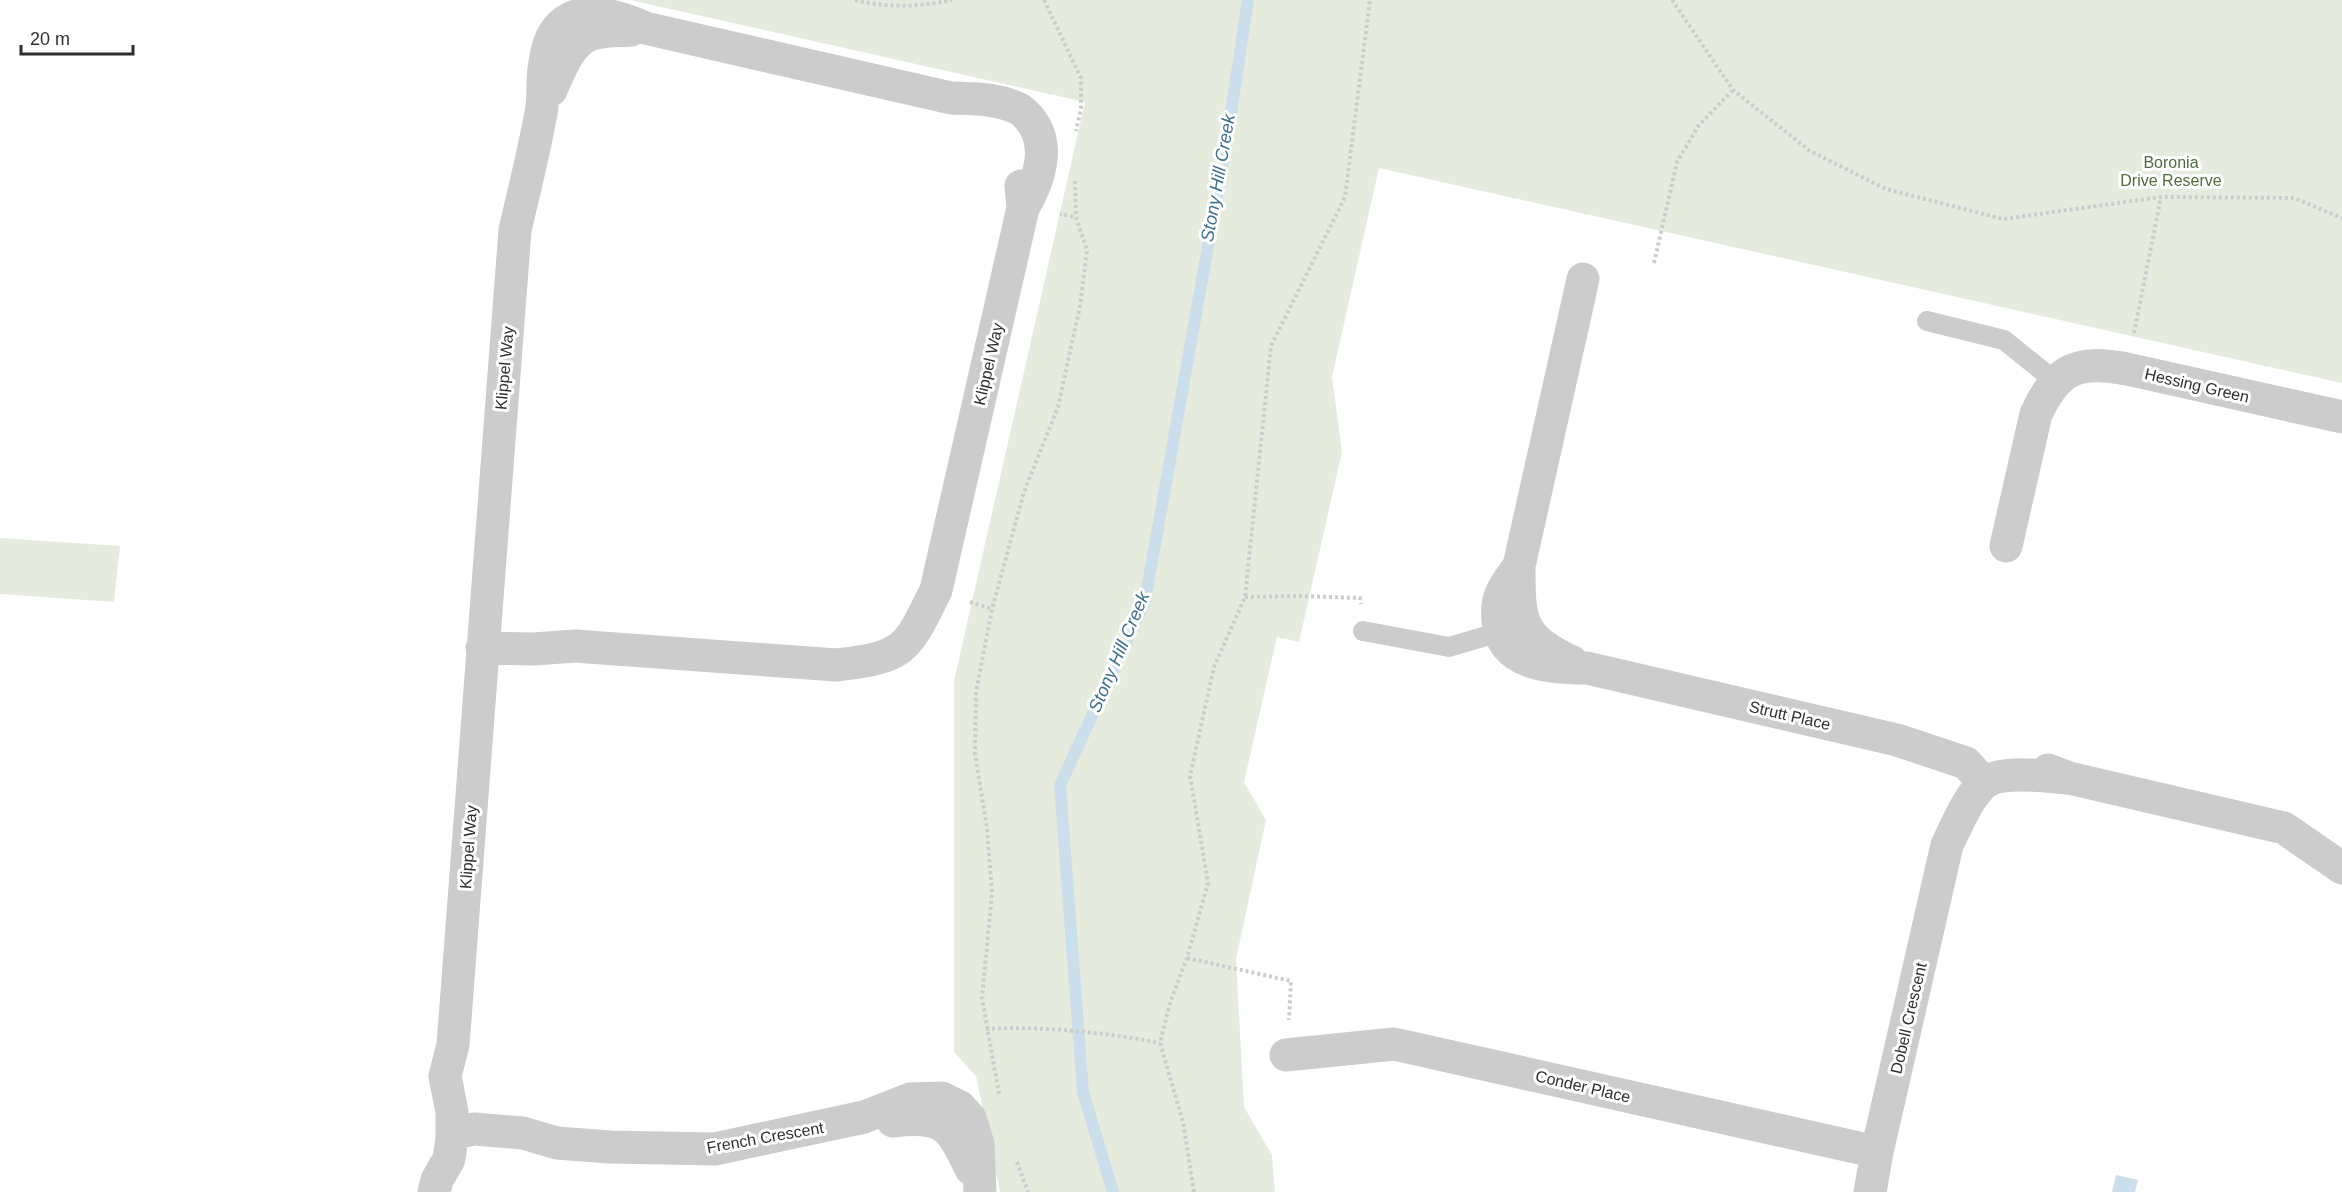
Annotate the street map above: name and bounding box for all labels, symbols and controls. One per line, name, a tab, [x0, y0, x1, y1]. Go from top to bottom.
scale bar	[21, 18, 134, 56]
text: 20 m	[30, 29, 70, 49]
water label: Stony Hill Creek	[1197, 112, 1239, 243]
park label: Boronia Drive Reserve	[2120, 154, 2222, 189]
street label: Klippel Way	[971, 321, 1006, 407]
street label: Klippel Way	[492, 326, 517, 411]
street label: Hessing Green	[2143, 365, 2251, 406]
water label: Stony Hill Creek	[1085, 588, 1154, 715]
street label: Strutt Place	[1748, 698, 1832, 733]
street label: Klippel Way	[457, 805, 480, 889]
street label: Dobell Crescent	[1887, 960, 1930, 1075]
street label: Conder Place	[1534, 1067, 1632, 1106]
street label: French Crescent	[705, 1119, 825, 1156]

